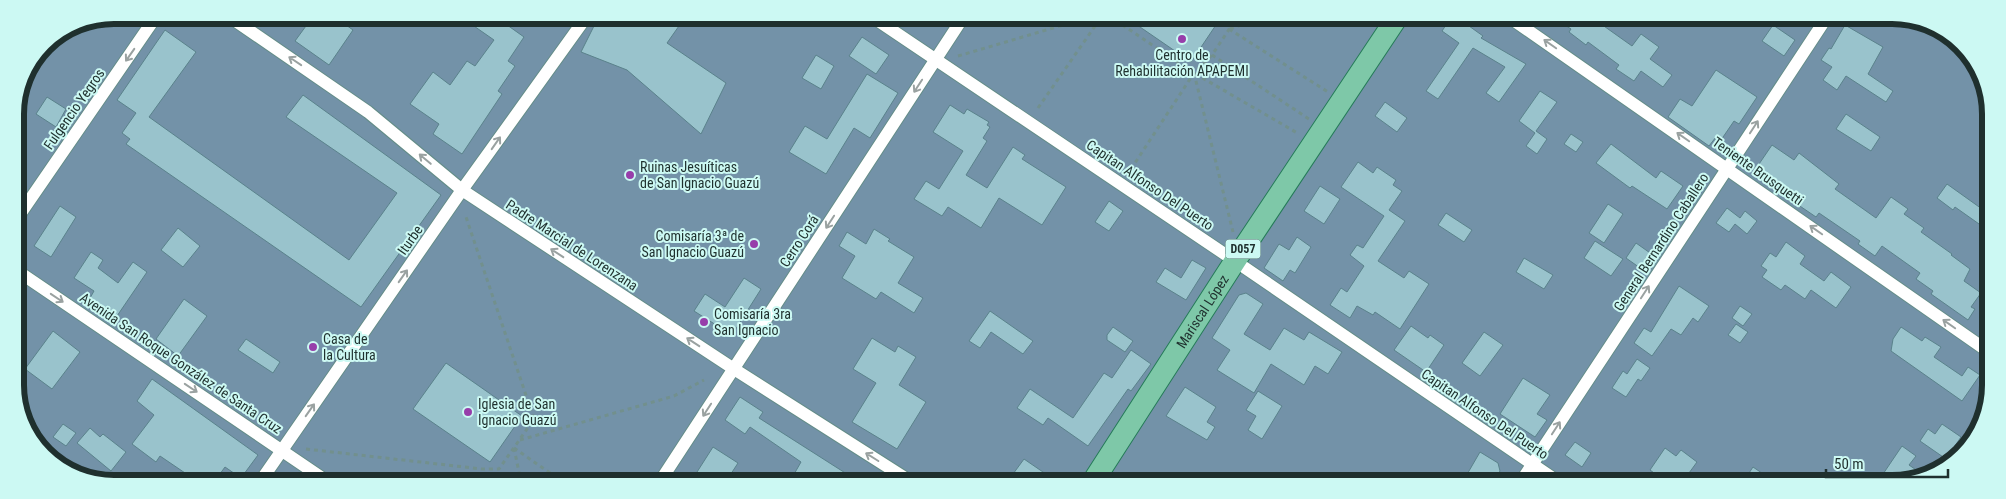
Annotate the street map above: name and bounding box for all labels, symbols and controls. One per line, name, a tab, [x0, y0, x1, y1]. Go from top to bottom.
marker: Centro de Rehabilitación APAPEMI	[1176, 33, 1188, 45]
one-way arrow	[1543, 39, 1557, 49]
place label: Centro de Rehabilitación APAPEMI	[1115, 47, 1249, 79]
one-way arrow	[125, 48, 135, 62]
one-way arrow	[289, 56, 303, 66]
street label: Fulgencio Yegros	[40, 66, 108, 152]
one-way arrow	[913, 79, 924, 93]
one-way arrow	[1749, 120, 1759, 134]
one-way arrow	[1676, 132, 1690, 142]
street label: Teniente Brusquetti	[1709, 134, 1807, 208]
one-way arrow	[491, 136, 501, 150]
street label: Capitan Alfonso Del Puerto	[1084, 137, 1216, 233]
one-way arrow	[419, 154, 432, 165]
place label: Ruinas Jesuíticas de San Ignacio Guazú	[640, 159, 759, 191]
marker: Ruinas Jesuíticas de San Ignacio Guazú	[624, 169, 636, 181]
street label: General Bernardino Caballero	[1610, 170, 1712, 314]
street label: Padre Marcial de Lorenzana	[503, 196, 641, 294]
street label: Cerro Corá	[776, 212, 822, 270]
one-way arrow	[824, 215, 835, 229]
street label: Iturbe	[394, 222, 426, 258]
one-way arrow	[1809, 225, 1823, 235]
place label: Comisaría 3ª de San Ignacio Guazú	[642, 228, 744, 260]
marker: Comisaría 3ª de San Ignacio Guazú	[748, 238, 760, 250]
road number: D057	[1226, 240, 1260, 258]
one-way arrow	[551, 248, 565, 258]
one-way arrow	[398, 269, 408, 283]
street label: Mariscal López	[1173, 272, 1232, 351]
one-way arrow	[1640, 285, 1651, 299]
street label: Avenida San Roque González de Santa Cruz	[77, 289, 285, 437]
one-way arrow	[49, 293, 63, 303]
place label: Comisaría 3ra San Ignacio	[714, 306, 791, 338]
marker: Comisaría 3ra San Ignacio	[698, 316, 710, 328]
one-way arrow	[1942, 319, 1956, 329]
place label: Casa de la Cultura	[323, 331, 376, 363]
one-way arrow	[686, 337, 700, 347]
marker: Casa de la Cultura	[307, 341, 319, 353]
street label: Capitan Alfonso Del Puerto	[1419, 366, 1551, 462]
one-way arrow	[184, 384, 198, 394]
place label: Iglesia de San Ignacio Guazú	[478, 396, 556, 428]
one-way arrow	[305, 403, 315, 417]
one-way arrow	[702, 403, 712, 417]
marker: Iglesia de San Ignacio Guazú	[462, 406, 474, 418]
one-way arrow	[1551, 421, 1562, 435]
scale bar	[1826, 446, 1948, 478]
one-way arrow	[865, 451, 879, 462]
text: 50 m	[1834, 455, 1864, 473]

